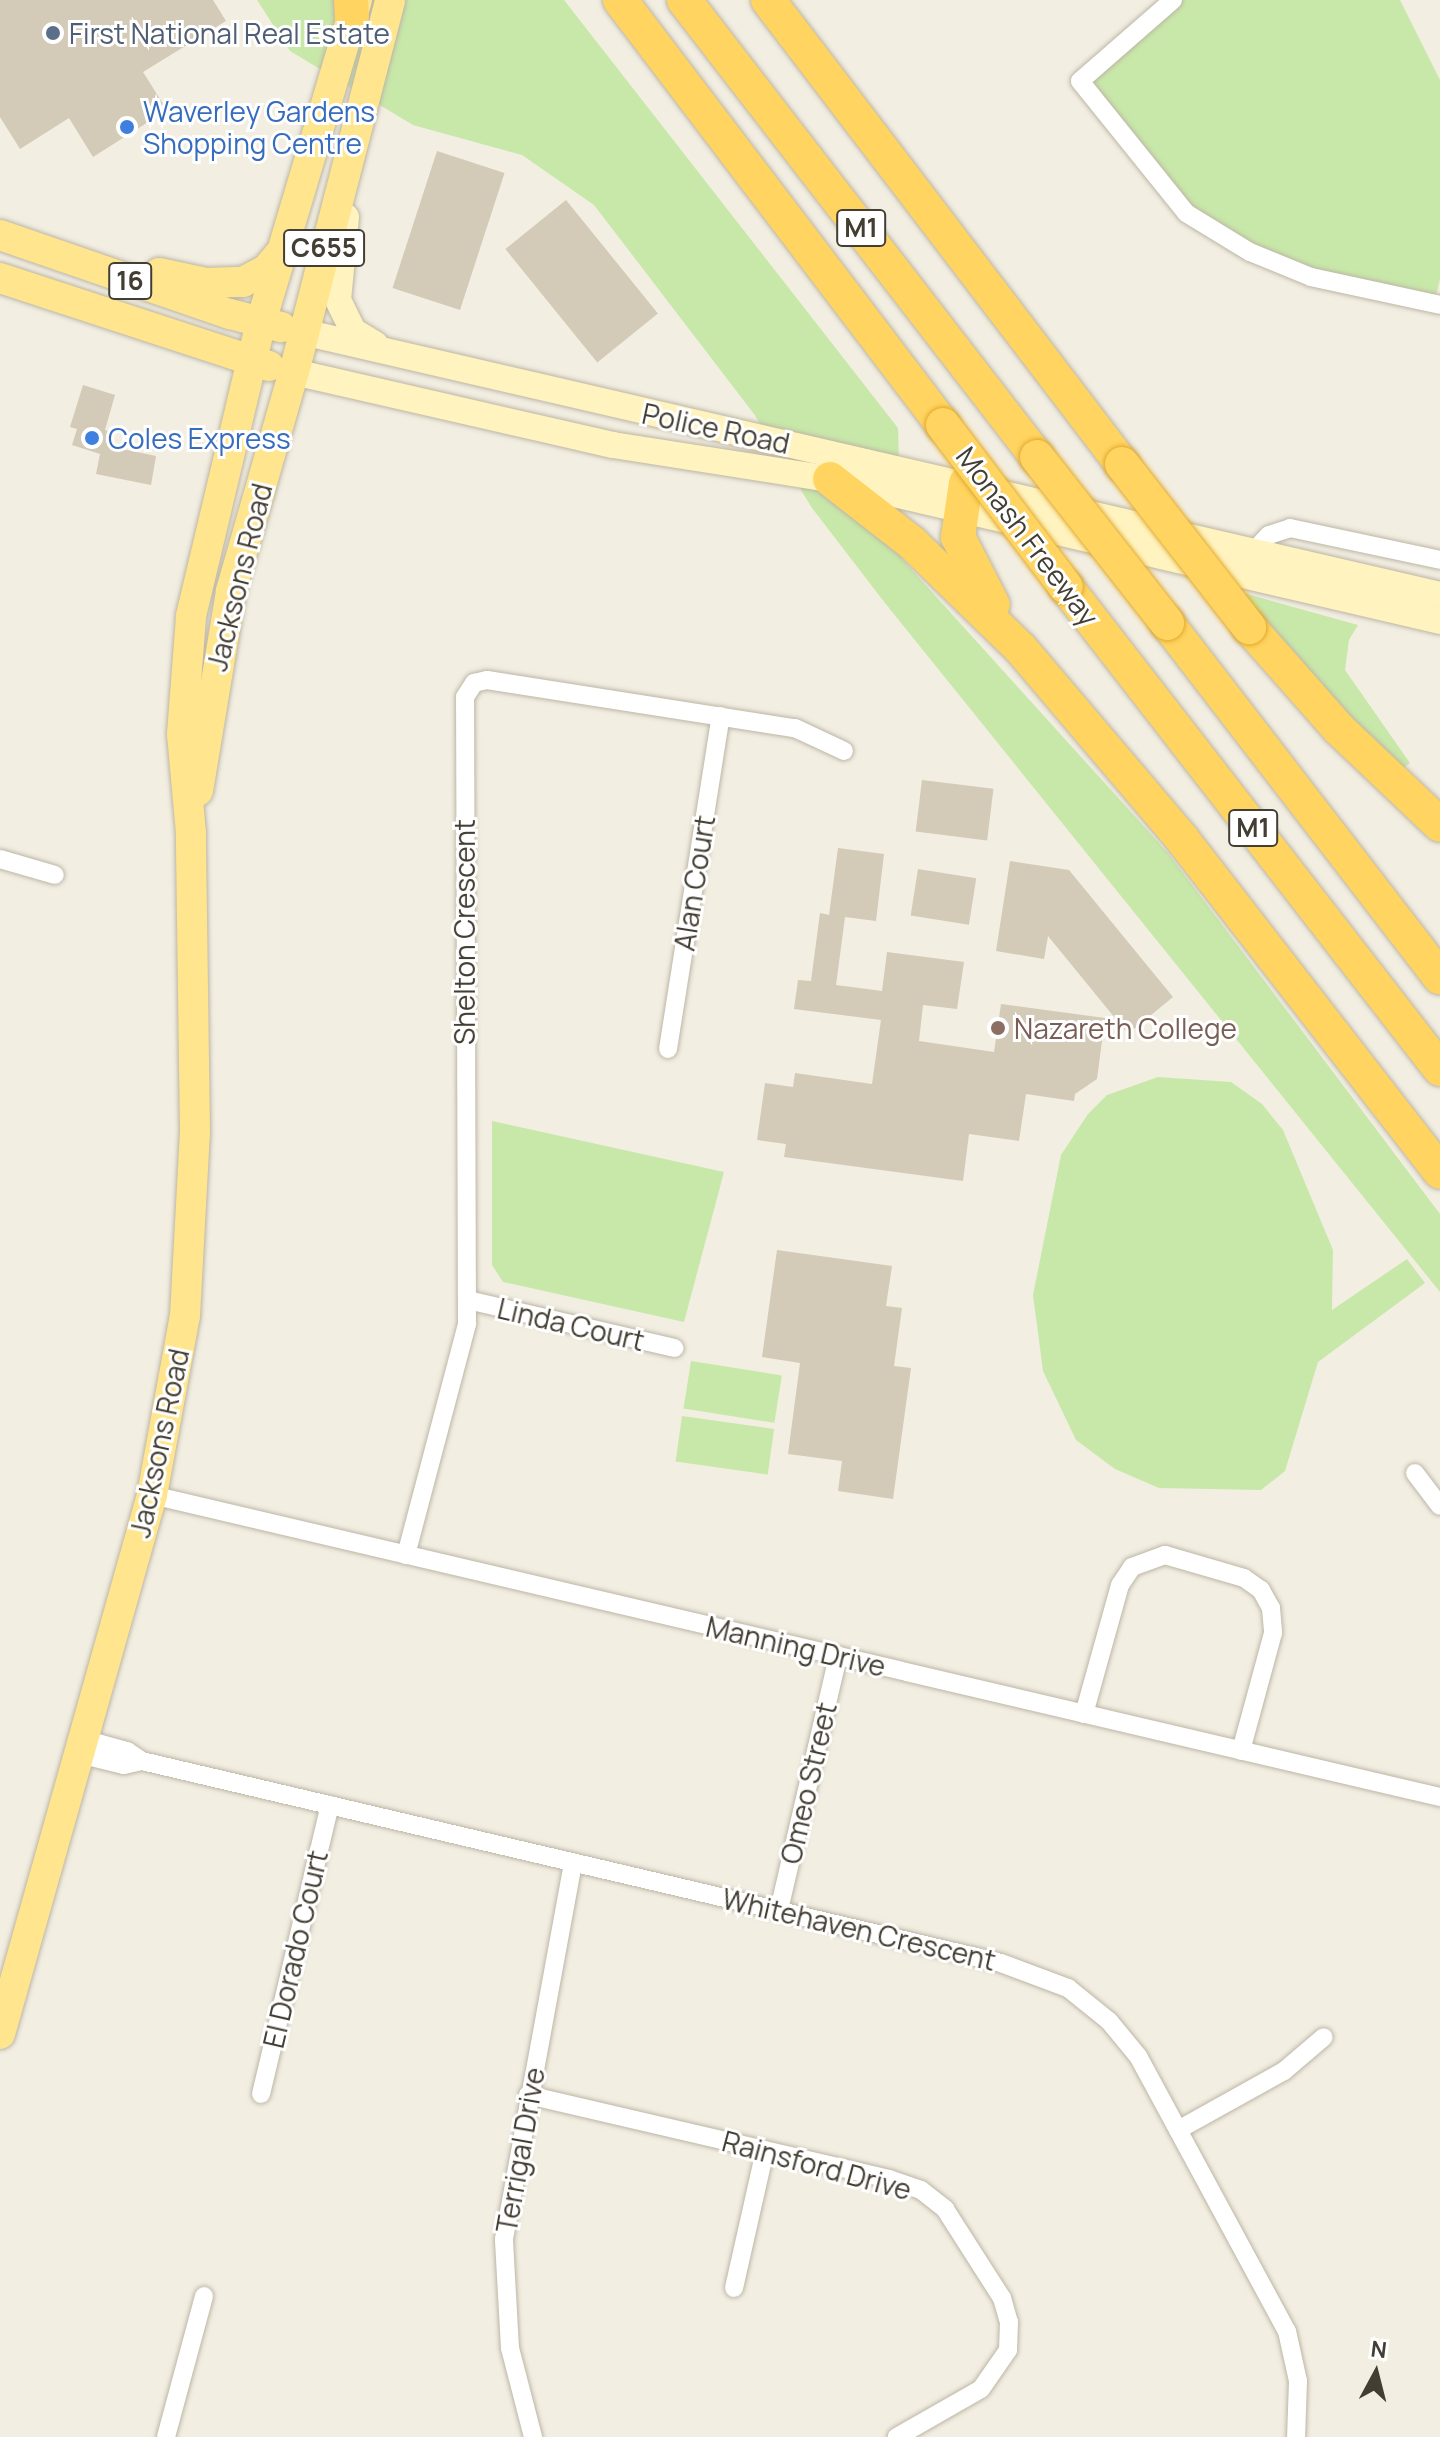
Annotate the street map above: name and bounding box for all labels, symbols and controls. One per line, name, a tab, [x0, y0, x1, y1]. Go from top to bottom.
place label: First National Real Estate	[69, 16, 390, 50]
marker: First National Real Estate	[44, 24, 62, 42]
place label: Waverley Gardens Shopping Centre	[143, 94, 375, 160]
marker: Waverley Gardens Shopping Centre	[118, 118, 136, 136]
road number: M1	[835, 206, 887, 250]
road number: C655	[282, 226, 366, 270]
road number: 16	[108, 259, 152, 303]
street label: Police Road	[639, 396, 793, 460]
place label: Coles Express	[108, 421, 291, 455]
marker: Coles Express	[83, 429, 101, 447]
street label: Monash Freeway	[950, 440, 1106, 632]
street label: Jacksons Road	[199, 480, 279, 674]
road number: M1	[1227, 806, 1279, 850]
street label: Alan Court	[667, 813, 721, 953]
street label: Shelton Crescent	[447, 819, 481, 1045]
place label: Nazareth College	[1014, 1011, 1237, 1045]
marker: Nazareth College	[989, 1019, 1007, 1037]
street label: Linda Court	[494, 1291, 648, 1357]
street label: Jacksons Road	[123, 1346, 195, 1540]
street label: Manning Drive	[703, 1609, 889, 1683]
street label: Omeo Street	[773, 1699, 843, 1867]
street label: El Dorado Court	[256, 1847, 334, 2051]
street label: Whitehaven Crescent	[719, 1881, 999, 1977]
street label: Terrigal Drive	[489, 2065, 551, 2235]
street label: Rainsford Drive	[719, 2124, 915, 2206]
north arrow	[1336, 2333, 1416, 2413]
text: N	[1369, 2333, 1389, 2365]

